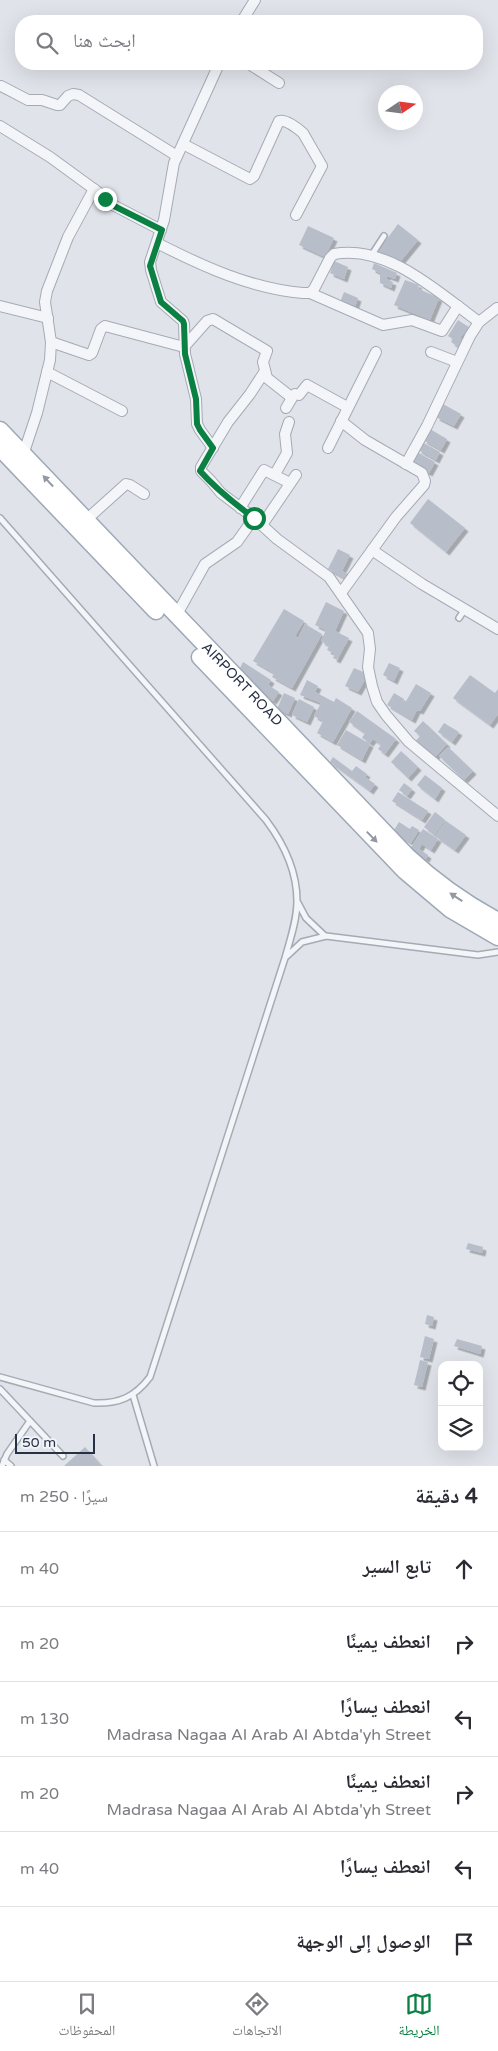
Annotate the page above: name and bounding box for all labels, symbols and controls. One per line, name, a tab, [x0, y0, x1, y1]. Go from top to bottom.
search box	[15, 15, 483, 70]
icon: search	[33, 29, 61, 57]
text: ابحث هنا	[73, 30, 136, 52]
north arrow	[378, 85, 423, 130]
route end	[94, 188, 117, 211]
one-way arrow	[43, 476, 55, 488]
route start	[243, 507, 266, 530]
street label: AIRPORT ROAD	[198, 639, 286, 730]
one-way arrow	[366, 831, 378, 843]
one-way arrow	[449, 892, 463, 901]
map controls	[438, 1361, 483, 1451]
button: locate	[438, 1361, 483, 1406]
button: layers	[438, 1406, 483, 1451]
scale bar	[15, 1431, 95, 1454]
text: 50 m	[22, 1434, 56, 1451]
text: 4 دقيقة	[415, 1484, 478, 1509]
text: سيرًا · 250 m	[20, 1487, 108, 1507]
icon: ahead	[450, 1555, 478, 1583]
text: تابع السير	[363, 1556, 431, 1578]
text: 40 m	[20, 1559, 59, 1579]
icon: right	[450, 1630, 478, 1658]
text: انعطف يمينًا	[345, 1631, 431, 1653]
text: 20 m	[20, 1634, 59, 1654]
text: انعطف يسارًا	[340, 1696, 431, 1718]
icon: left	[450, 1705, 478, 1733]
text: 130 m	[20, 1709, 69, 1729]
text: Madrasa Nagaa Al Arab Al Abtda'yh Street	[107, 1725, 431, 1745]
text: انعطف يمينًا	[345, 1771, 431, 1793]
icon: right	[450, 1780, 478, 1808]
text: 20 m	[20, 1784, 59, 1804]
text: Madrasa Nagaa Al Arab Al Abtda'yh Street	[107, 1800, 431, 1820]
icon: left	[450, 1855, 478, 1883]
text: انعطف يسارًا	[340, 1856, 431, 1878]
text: 40 m	[20, 1859, 59, 1879]
icon: arrive	[450, 1930, 478, 1958]
text: الوصول إلى الوجهة	[296, 1931, 431, 1953]
tab: المحفوظات	[58, 1990, 115, 2044]
tab: الاتجاهات	[232, 1990, 282, 2044]
tab: الخريطة	[398, 1990, 440, 2044]

